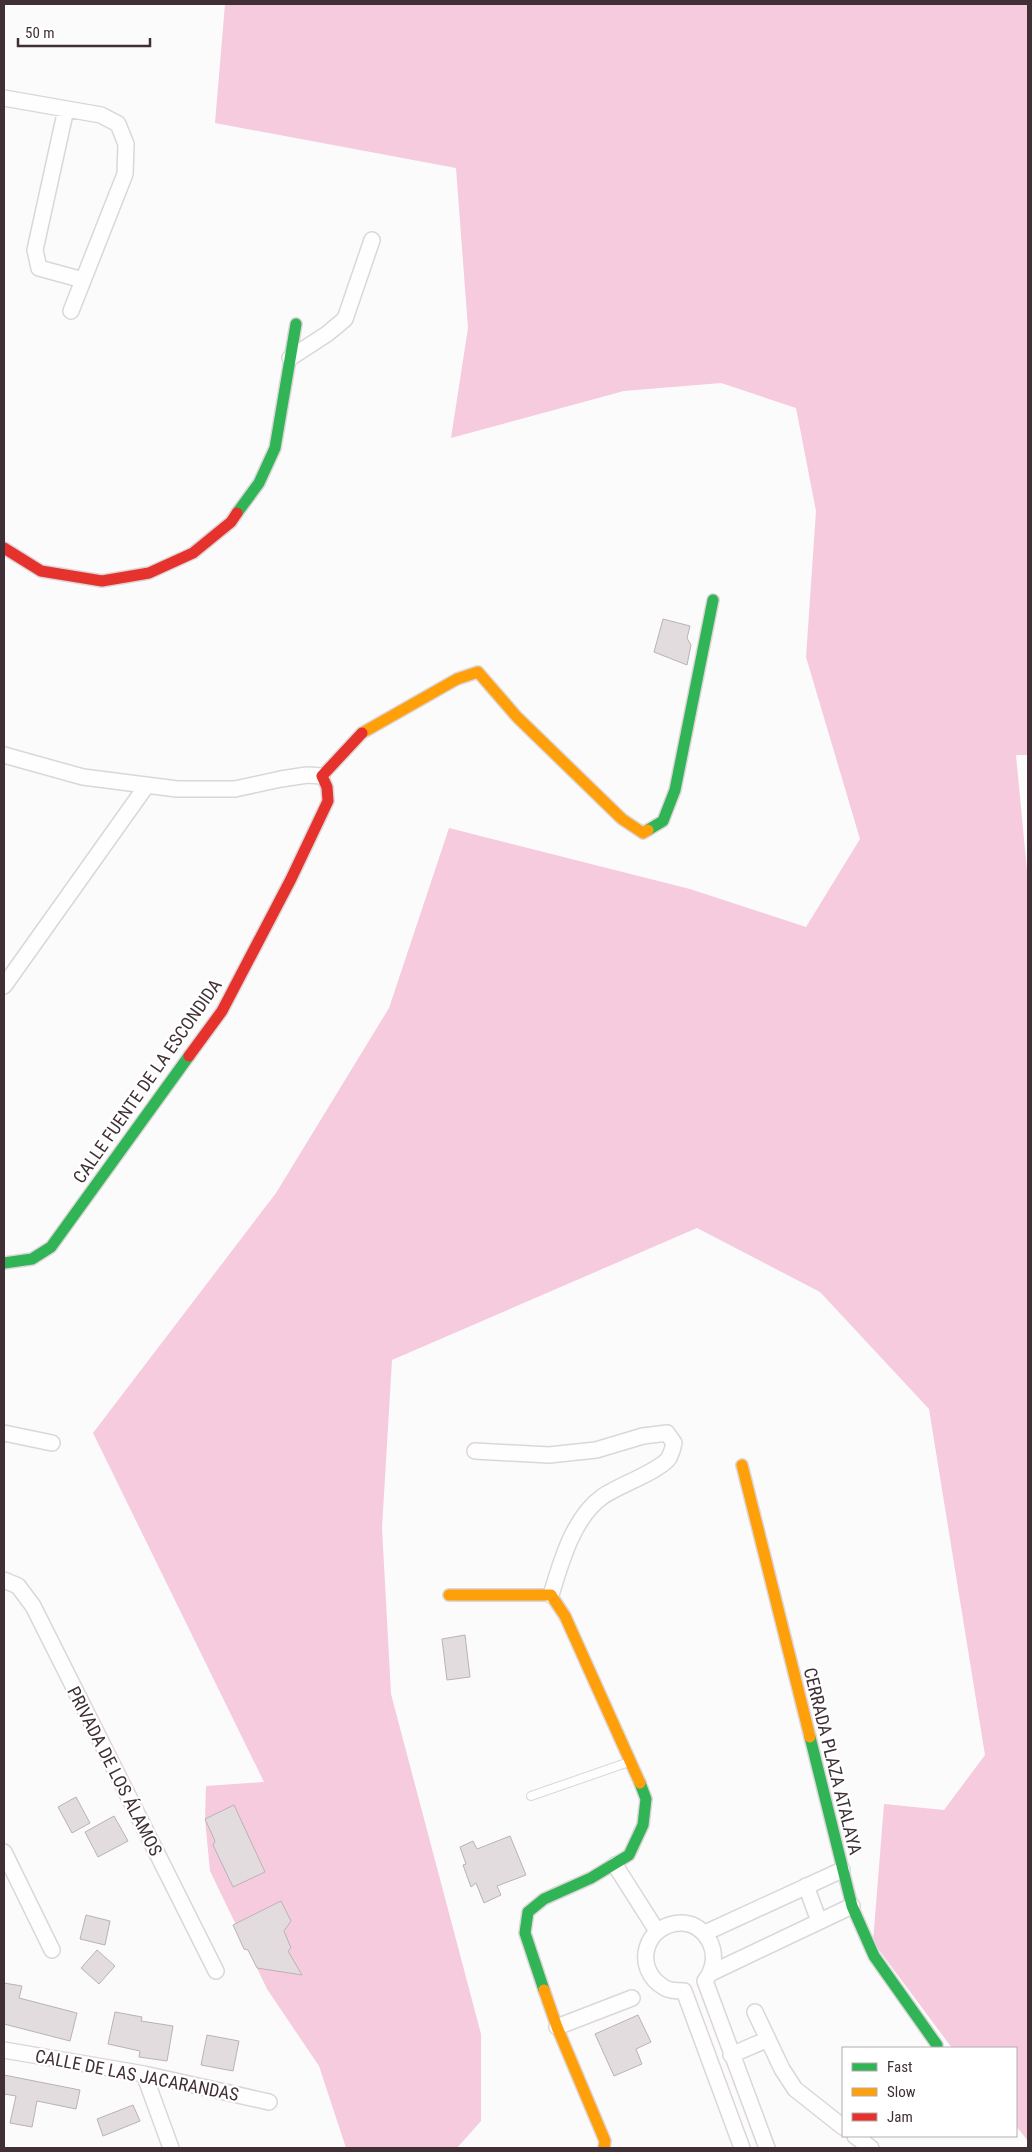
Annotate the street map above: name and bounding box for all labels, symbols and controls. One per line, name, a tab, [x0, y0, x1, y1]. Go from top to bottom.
scale bar	[18, 15, 150, 47]
text: 50 m	[25, 24, 55, 42]
street label: CALLE FUENTE DE LA ESCONDIDA	[68, 974, 226, 1187]
street label: CERRADA PLAZA ATALAYA	[800, 1665, 867, 1857]
street label: PRIVADA DE LOS ÁLAMOS	[63, 1683, 167, 1859]
street label: CALLE DE LAS JACARANDAS	[33, 2045, 241, 2105]
legend	[842, 2047, 1017, 2137]
text: Fast	[887, 2058, 912, 2076]
text: Slow	[887, 2083, 916, 2101]
text: Jam	[887, 2108, 913, 2126]

